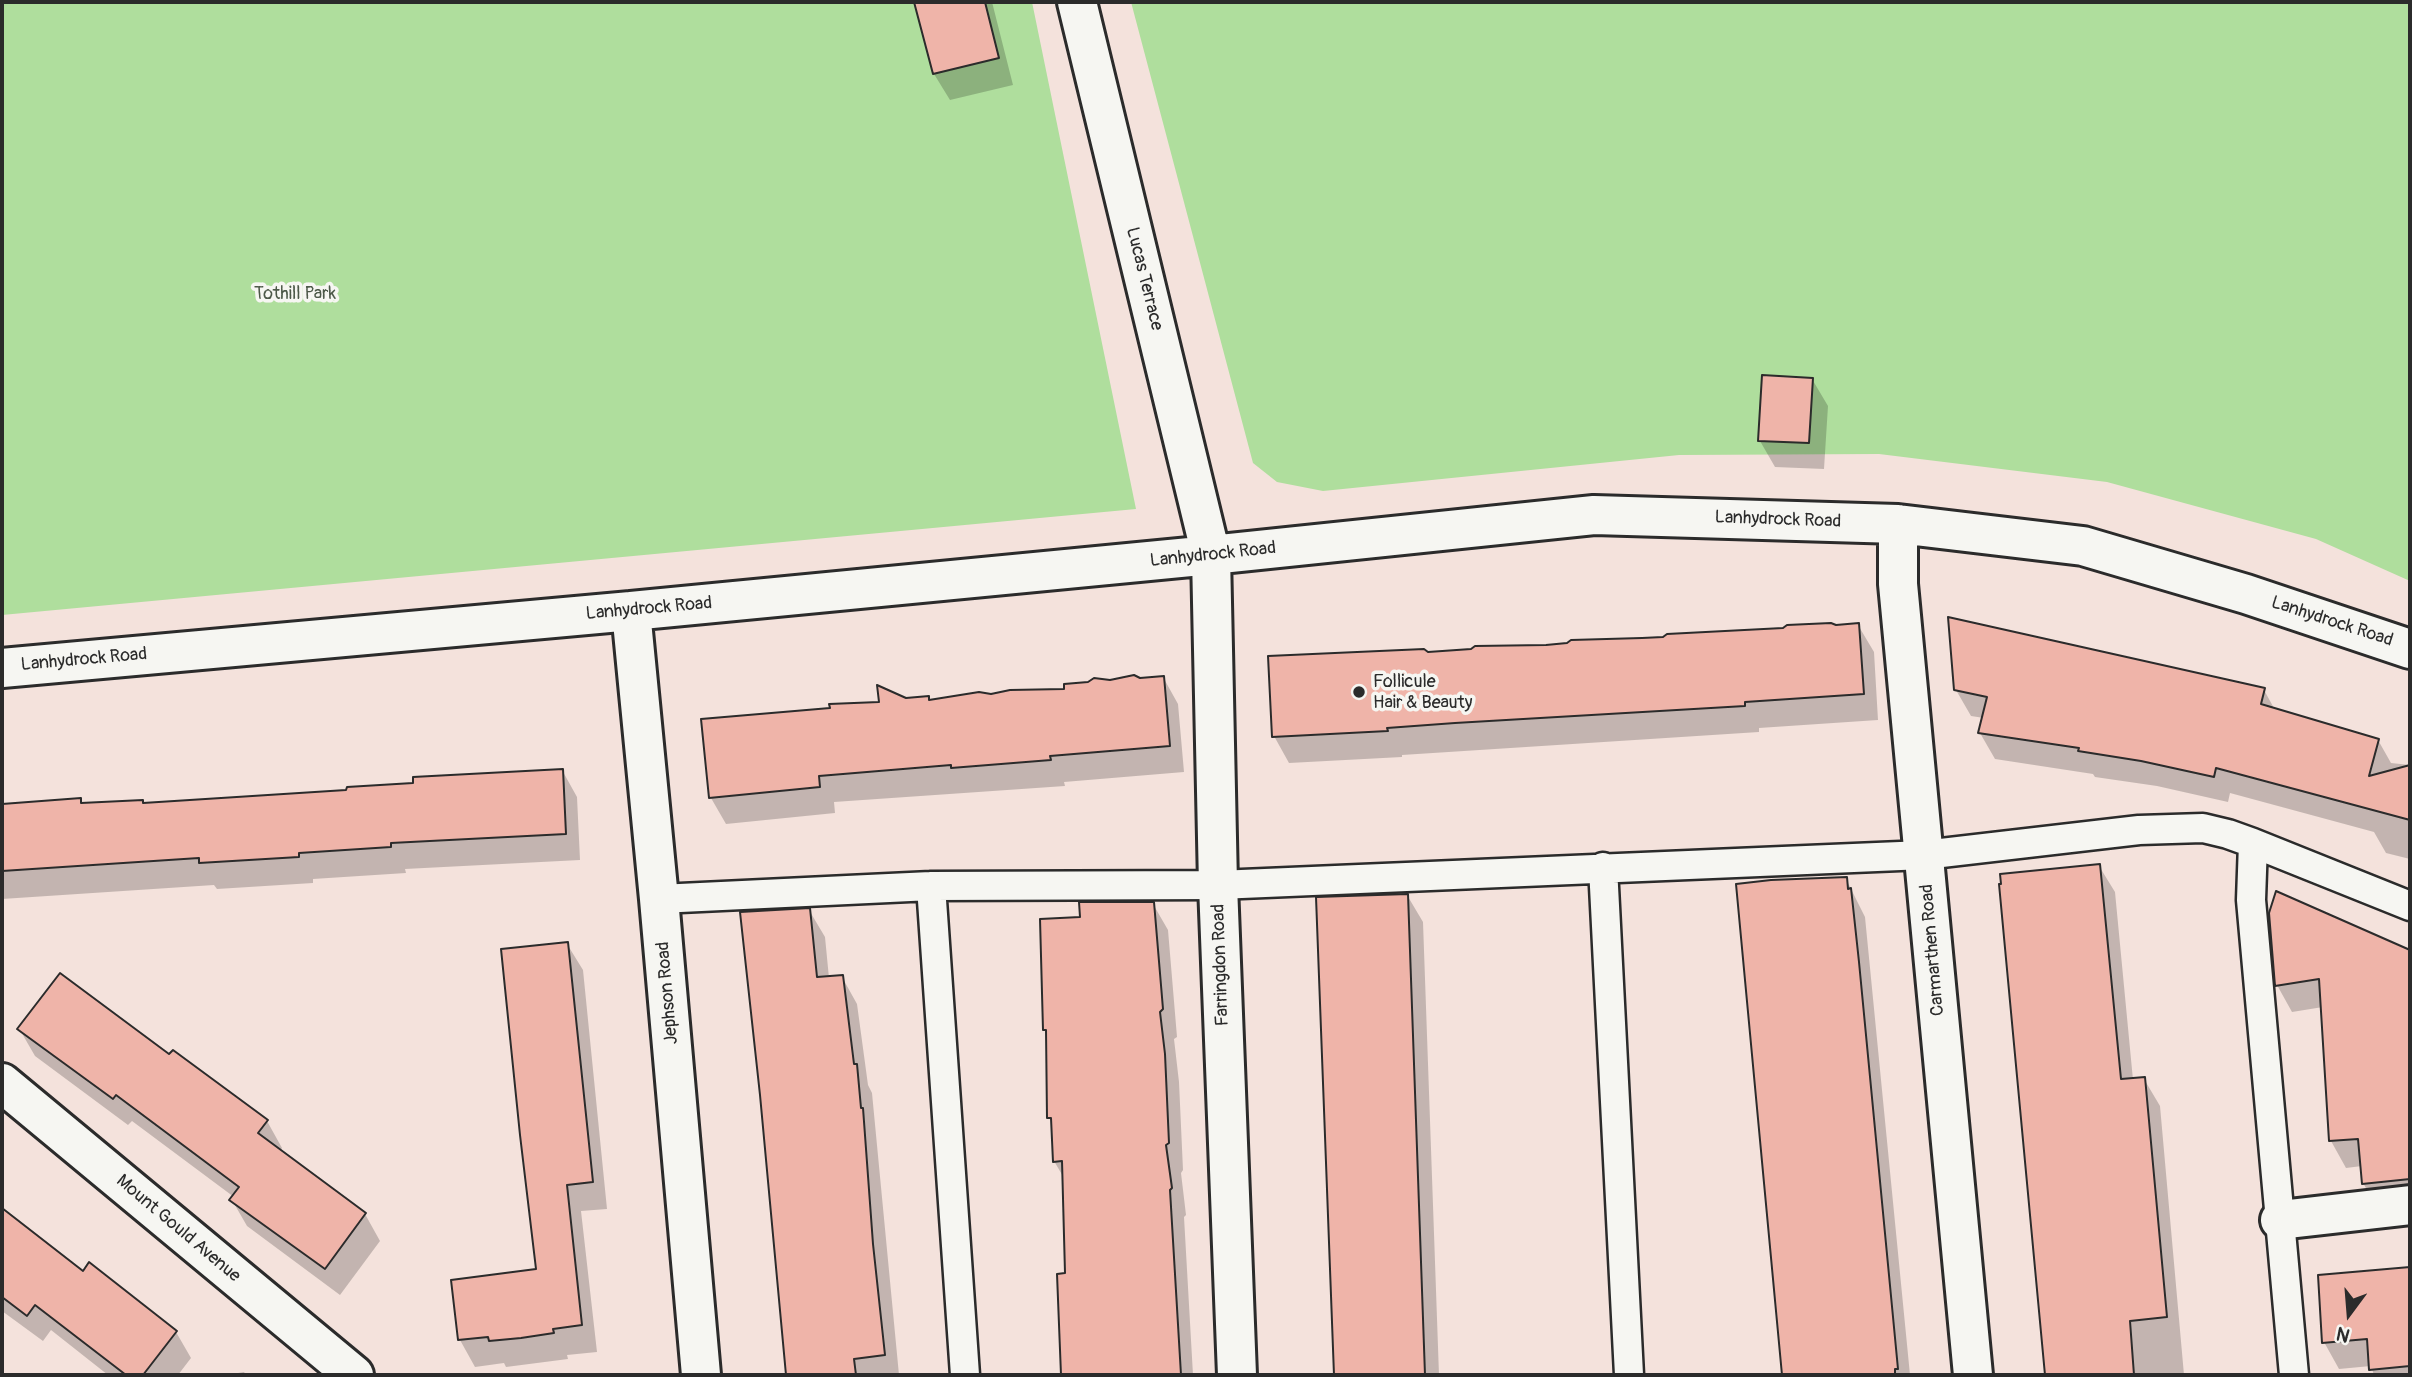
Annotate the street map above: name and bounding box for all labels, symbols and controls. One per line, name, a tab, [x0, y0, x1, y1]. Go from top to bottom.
street label: Lucas Terrace	[1121, 225, 1167, 333]
park label: Tothill Park	[254, 283, 336, 305]
street label: Lanhydrock Road	[1714, 507, 1842, 533]
street label: Lanhydrock Road	[1149, 538, 1277, 572]
street label: Lanhydrock Road	[2268, 592, 2396, 652]
street label: Lanhydrock Road	[585, 593, 713, 625]
street label: Lanhydrock Road	[20, 644, 148, 676]
place label: Follicule Hair & Beauty	[1373, 671, 1473, 714]
marker: Follicule Hair & Beauty	[1351, 684, 1367, 700]
street label: Carmarthen Road	[1916, 883, 1950, 1017]
street label: Farringdon Road	[1208, 903, 1234, 1027]
street label: Jephson Road	[653, 941, 683, 1045]
street label: Mount Gould Avenue	[111, 1171, 245, 1287]
north arrow	[2314, 1279, 2384, 1349]
text: N	[2334, 1321, 2353, 1347]

